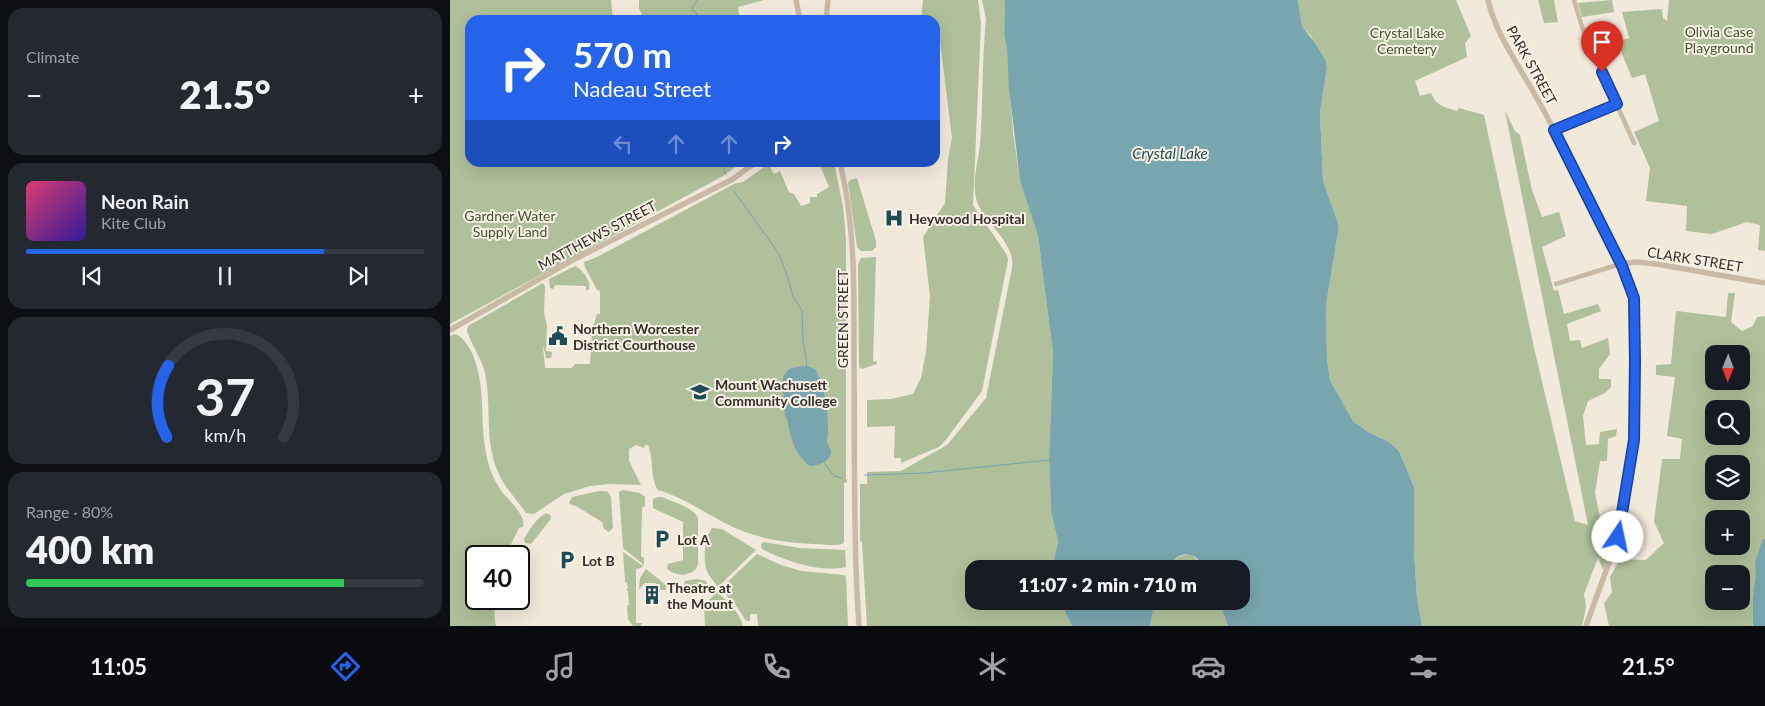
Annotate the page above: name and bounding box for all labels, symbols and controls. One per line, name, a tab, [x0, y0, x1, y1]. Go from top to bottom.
pin	[1581, 21, 1623, 72]
street label: PARK STREET	[1503, 22, 1561, 108]
park label: Olivia Case Playground	[1684, 23, 1754, 56]
park label: Crystal Lake Cemetery	[1370, 24, 1444, 57]
icon: arrive	[1588, 28, 1616, 56]
text: 570 m	[573, 33, 672, 75]
icon: right	[490, 35, 555, 100]
text: Climate	[26, 47, 79, 66]
text: 21.5°	[179, 71, 271, 117]
text: Nadeau Street	[573, 75, 711, 102]
text: −	[26, 78, 42, 112]
text: +	[408, 78, 424, 112]
icon: left	[609, 130, 637, 158]
icon: ahead	[662, 130, 690, 158]
icon: ahead	[715, 130, 743, 158]
icon: right	[768, 130, 796, 158]
water label: Crystal Lake	[1132, 144, 1208, 162]
text: Neon Rain	[101, 190, 189, 213]
street label: MATTHEWS STREET	[535, 196, 660, 273]
park label: Gardner Water Supply Land	[464, 207, 556, 240]
hospital icon: Heywood Hospital	[883, 207, 905, 229]
place label: Heywood Hospital	[909, 210, 1025, 227]
text: Kite Club	[101, 213, 166, 232]
street label: CLARK STREET	[1646, 243, 1745, 275]
icon: previous	[78, 262, 106, 290]
icon: pause	[211, 262, 239, 290]
icon: next	[344, 262, 372, 290]
street label: GREEN STREET	[834, 269, 851, 368]
place label: Northern Worcester District Courthouse	[573, 320, 700, 353]
public building icon: Northern Worcester District Courthouse	[547, 325, 569, 347]
north arrow	[1705, 345, 1750, 390]
map controls	[1705, 345, 1750, 610]
text: 37	[195, 365, 255, 427]
place label: Mount Wachusett Community College	[715, 376, 837, 409]
school or university icon: Mount Wachusett Community College	[689, 381, 711, 403]
button: search	[1705, 400, 1750, 445]
text: km/h	[204, 424, 246, 446]
button: layers	[1705, 455, 1750, 500]
text: Range · 80%	[26, 502, 113, 521]
position arrow	[1591, 510, 1643, 562]
button: +	[1705, 510, 1750, 555]
text: 400 km	[26, 526, 154, 572]
parking icon: Lot A	[651, 528, 673, 550]
place label: Lot A	[677, 531, 710, 548]
speed limit sign: 40	[465, 545, 530, 610]
parking icon: Lot B	[556, 549, 578, 571]
place label: Lot B	[582, 552, 615, 569]
button: −	[1705, 565, 1750, 610]
text: 11:07 · 2 min · 710 m	[1018, 573, 1197, 596]
place label: Theatre at the Mount	[667, 579, 734, 612]
building icon: Theatre at the Mount	[641, 584, 663, 606]
icon: directions	[328, 649, 363, 684]
icon: music	[543, 649, 578, 684]
icon: phone	[759, 649, 794, 684]
icon: climate	[975, 649, 1010, 684]
icon: car	[1191, 649, 1226, 684]
icon: filters	[1406, 649, 1441, 684]
text: 11:05	[90, 653, 147, 680]
text: 21.5°	[1622, 653, 1675, 680]

